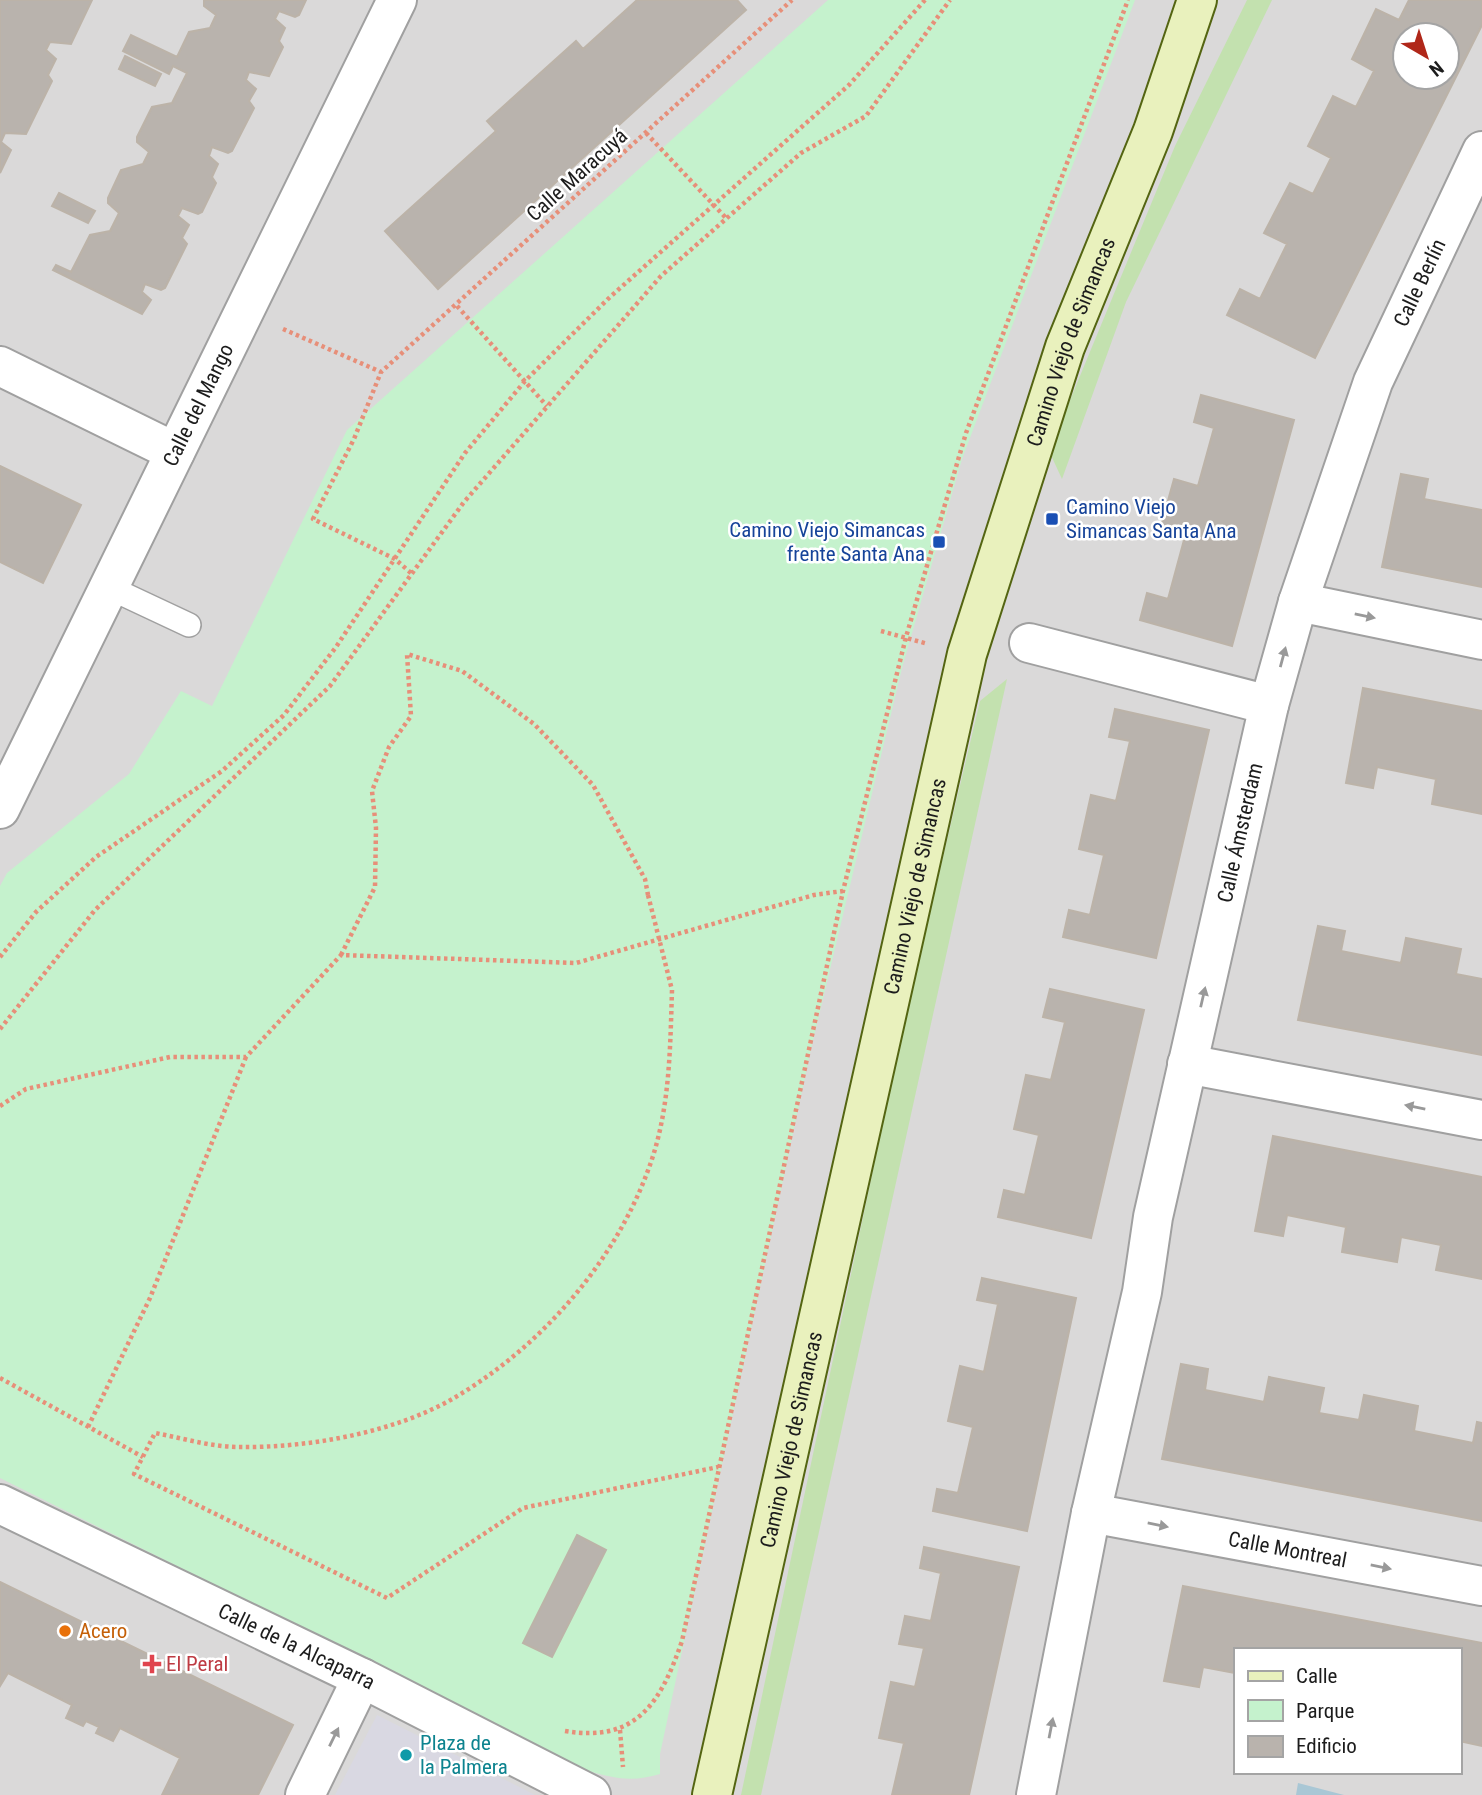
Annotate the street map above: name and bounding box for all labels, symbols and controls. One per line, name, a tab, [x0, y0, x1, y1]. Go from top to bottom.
north arrow	[1391, 21, 1461, 91]
text: N	[1425, 56, 1448, 81]
street label: Calle Maracuyá	[522, 124, 632, 226]
street label: Camino Viejo de Simancas	[1022, 234, 1120, 450]
street label: Calle Berlín	[1389, 235, 1451, 330]
street label: Calle del Mango	[158, 340, 238, 470]
place label: Camino Viejo Simancas Santa Ana	[1066, 495, 1236, 543]
marker: Camino Viejo Simancas Santa Ana	[1044, 511, 1060, 527]
place label: Camino Viejo Simancas frente Santa Ana	[729, 518, 925, 566]
marker: Camino Viejo Simancas frente Santa Ana	[931, 534, 947, 550]
one-way arrow	[1354, 611, 1376, 622]
one-way arrow	[1278, 646, 1288, 667]
street label: Calle Ámsterdam	[1213, 761, 1268, 905]
street label: Camino Viejo de Simancas	[879, 776, 951, 997]
one-way arrow	[1197, 986, 1208, 1008]
one-way arrow	[1404, 1101, 1426, 1112]
street label: Camino Viejo de Simancas	[756, 1329, 827, 1550]
one-way arrow	[1147, 1520, 1169, 1531]
street label: Calle Montreal	[1226, 1527, 1349, 1573]
one-way arrow	[1370, 1562, 1392, 1573]
street label: Calle de la Alcaparra	[214, 1599, 379, 1694]
place label: Acero	[79, 1619, 127, 1643]
marker: Acero	[57, 1623, 73, 1639]
legend	[1234, 1648, 1461, 1774]
place label: El Peral	[166, 1652, 228, 1676]
marker: El Peral	[144, 1656, 160, 1672]
text: Calle	[1296, 1664, 1338, 1688]
text: Parque	[1296, 1699, 1354, 1723]
one-way arrow	[1045, 1717, 1056, 1739]
one-way arrow	[328, 1727, 339, 1747]
place label: Plaza de la Palmera	[420, 1731, 508, 1779]
text: Edificio	[1296, 1734, 1357, 1758]
marker: Plaza de la Palmera	[398, 1747, 414, 1763]

